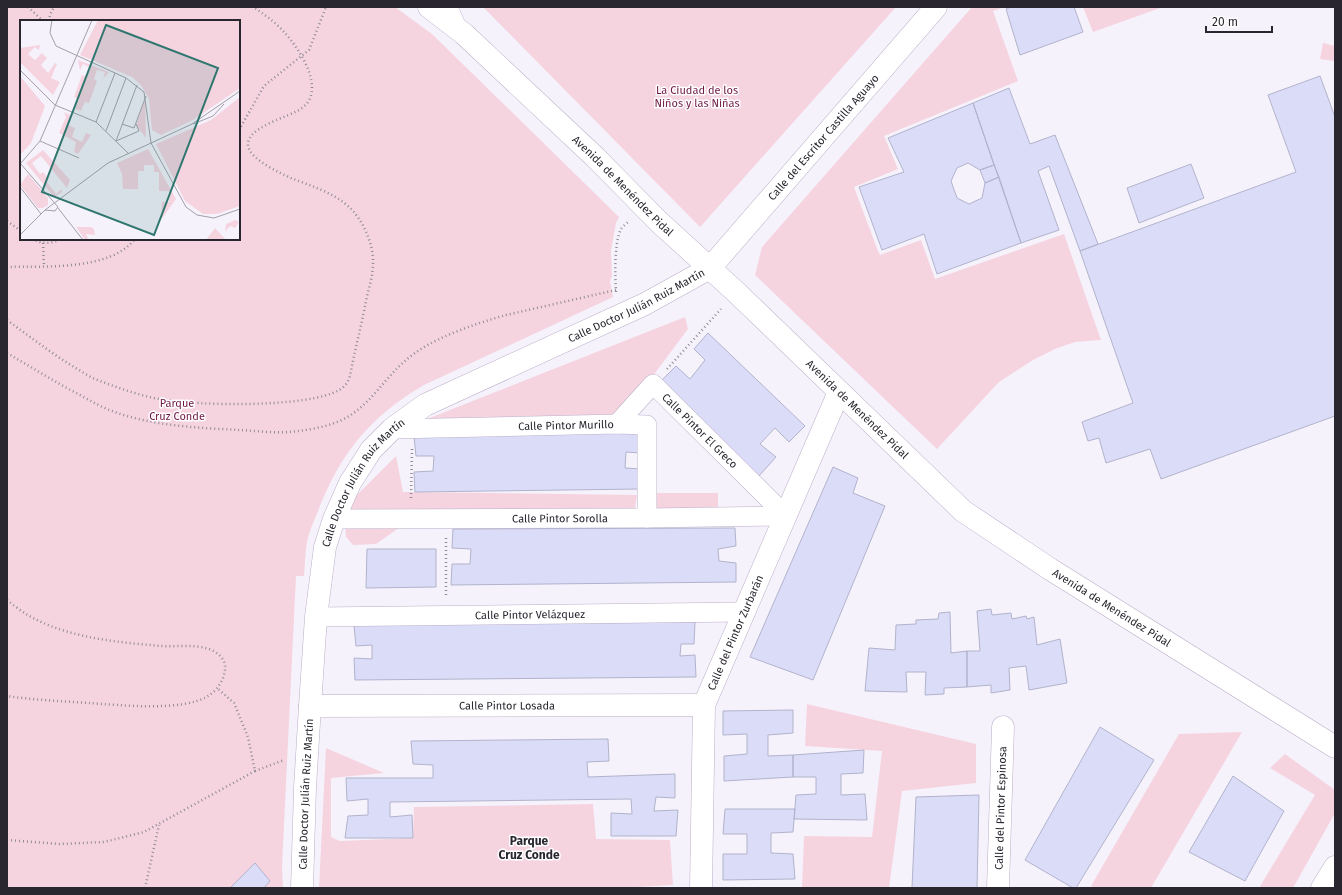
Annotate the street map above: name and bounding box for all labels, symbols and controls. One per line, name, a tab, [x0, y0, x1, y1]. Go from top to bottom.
scale bar	[1206, 8, 1272, 34]
text: 20 m	[1212, 15, 1238, 29]
inset map	[20, 20, 240, 240]
street label: Calle del Escritor Castilla Aguayo	[765, 72, 881, 203]
park label: La Ciudad de los Niños y las Niñas	[654, 84, 740, 110]
street label: Avenida de Menéndez Pidal	[570, 133, 676, 239]
street label: Calle Doctor Julián Ruiz Martín	[566, 266, 707, 345]
street label: Avenida de Menéndez Pidal	[804, 357, 911, 462]
street label: Calle Pintor El Greco	[660, 390, 740, 471]
park label: Parque Cruz Conde	[149, 397, 205, 423]
street label: Calle Doctor Julián Ruiz Martín	[319, 416, 407, 549]
street label: Calle Pintor Murillo	[518, 418, 614, 433]
street label: Calle Pintor Sorolla	[512, 512, 608, 525]
street label: Avenida de Menéndez Pidal	[1050, 566, 1173, 649]
street label: Calle del Pintor Zurbarán	[705, 573, 766, 692]
street label: Calle Pintor Velázquez	[475, 607, 585, 622]
street label: Calle Pintor Losada	[459, 699, 555, 712]
street label: Calle Doctor Julián Ruiz Martín	[296, 718, 316, 870]
street label: Calle del Pintor Espinosa	[992, 746, 1009, 870]
district label: Parque Cruz Conde	[498, 834, 560, 862]

